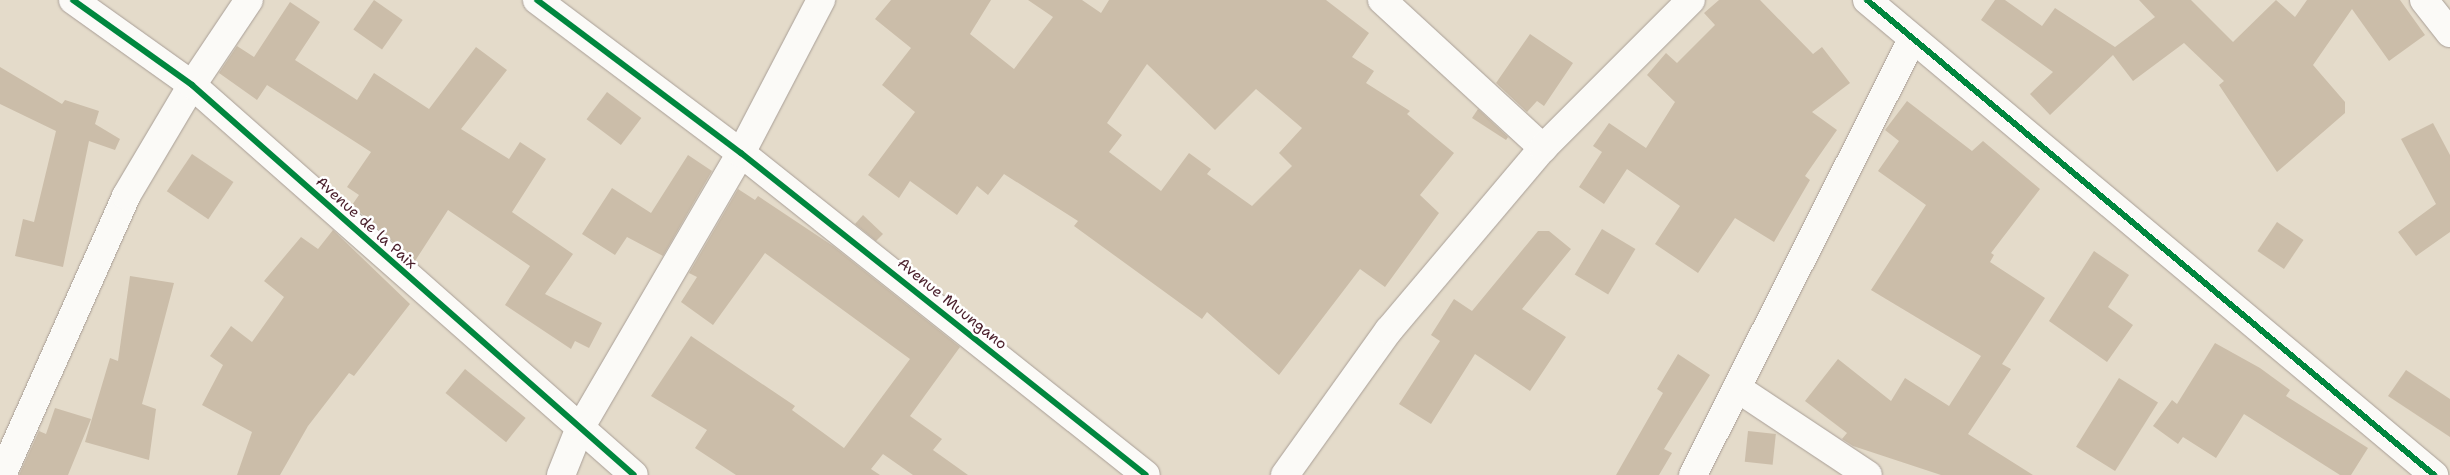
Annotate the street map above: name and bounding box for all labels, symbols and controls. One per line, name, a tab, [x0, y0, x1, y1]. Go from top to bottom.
street label: Avenue de la Paix	[312, 173, 420, 273]
street label: Avenue Muungano	[894, 254, 1010, 354]

